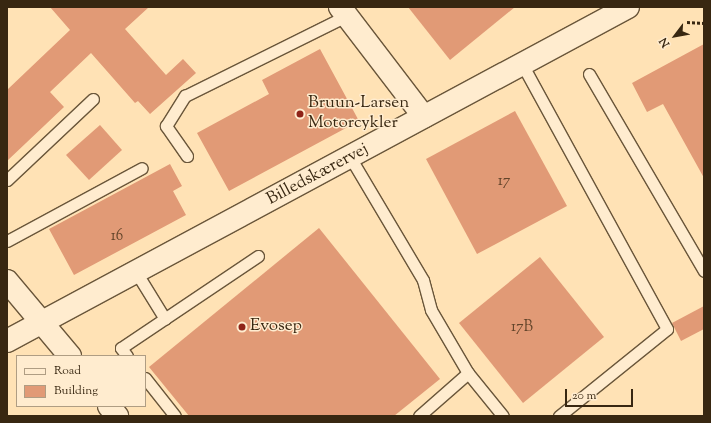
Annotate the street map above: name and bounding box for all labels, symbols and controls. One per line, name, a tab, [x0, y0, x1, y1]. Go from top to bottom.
north arrow	[655, 16, 695, 56]
text: N	[656, 34, 674, 50]
place label: Bruun-Larsen Motorcykler	[308, 94, 409, 134]
marker: Bruun-Larsen Motorcykler	[295, 109, 305, 119]
street label: Billedskærervej	[264, 140, 372, 210]
house number: 17	[498, 173, 510, 191]
house number: 16	[111, 228, 123, 246]
place label: Evosep	[250, 317, 302, 337]
house number: 17B	[511, 319, 533, 337]
marker: Evosep	[237, 322, 247, 332]
legend	[16, 355, 146, 407]
text: Road	[54, 362, 81, 380]
scale bar	[567, 381, 635, 407]
text: Building	[54, 382, 98, 400]
text: 20 m	[572, 387, 596, 405]

